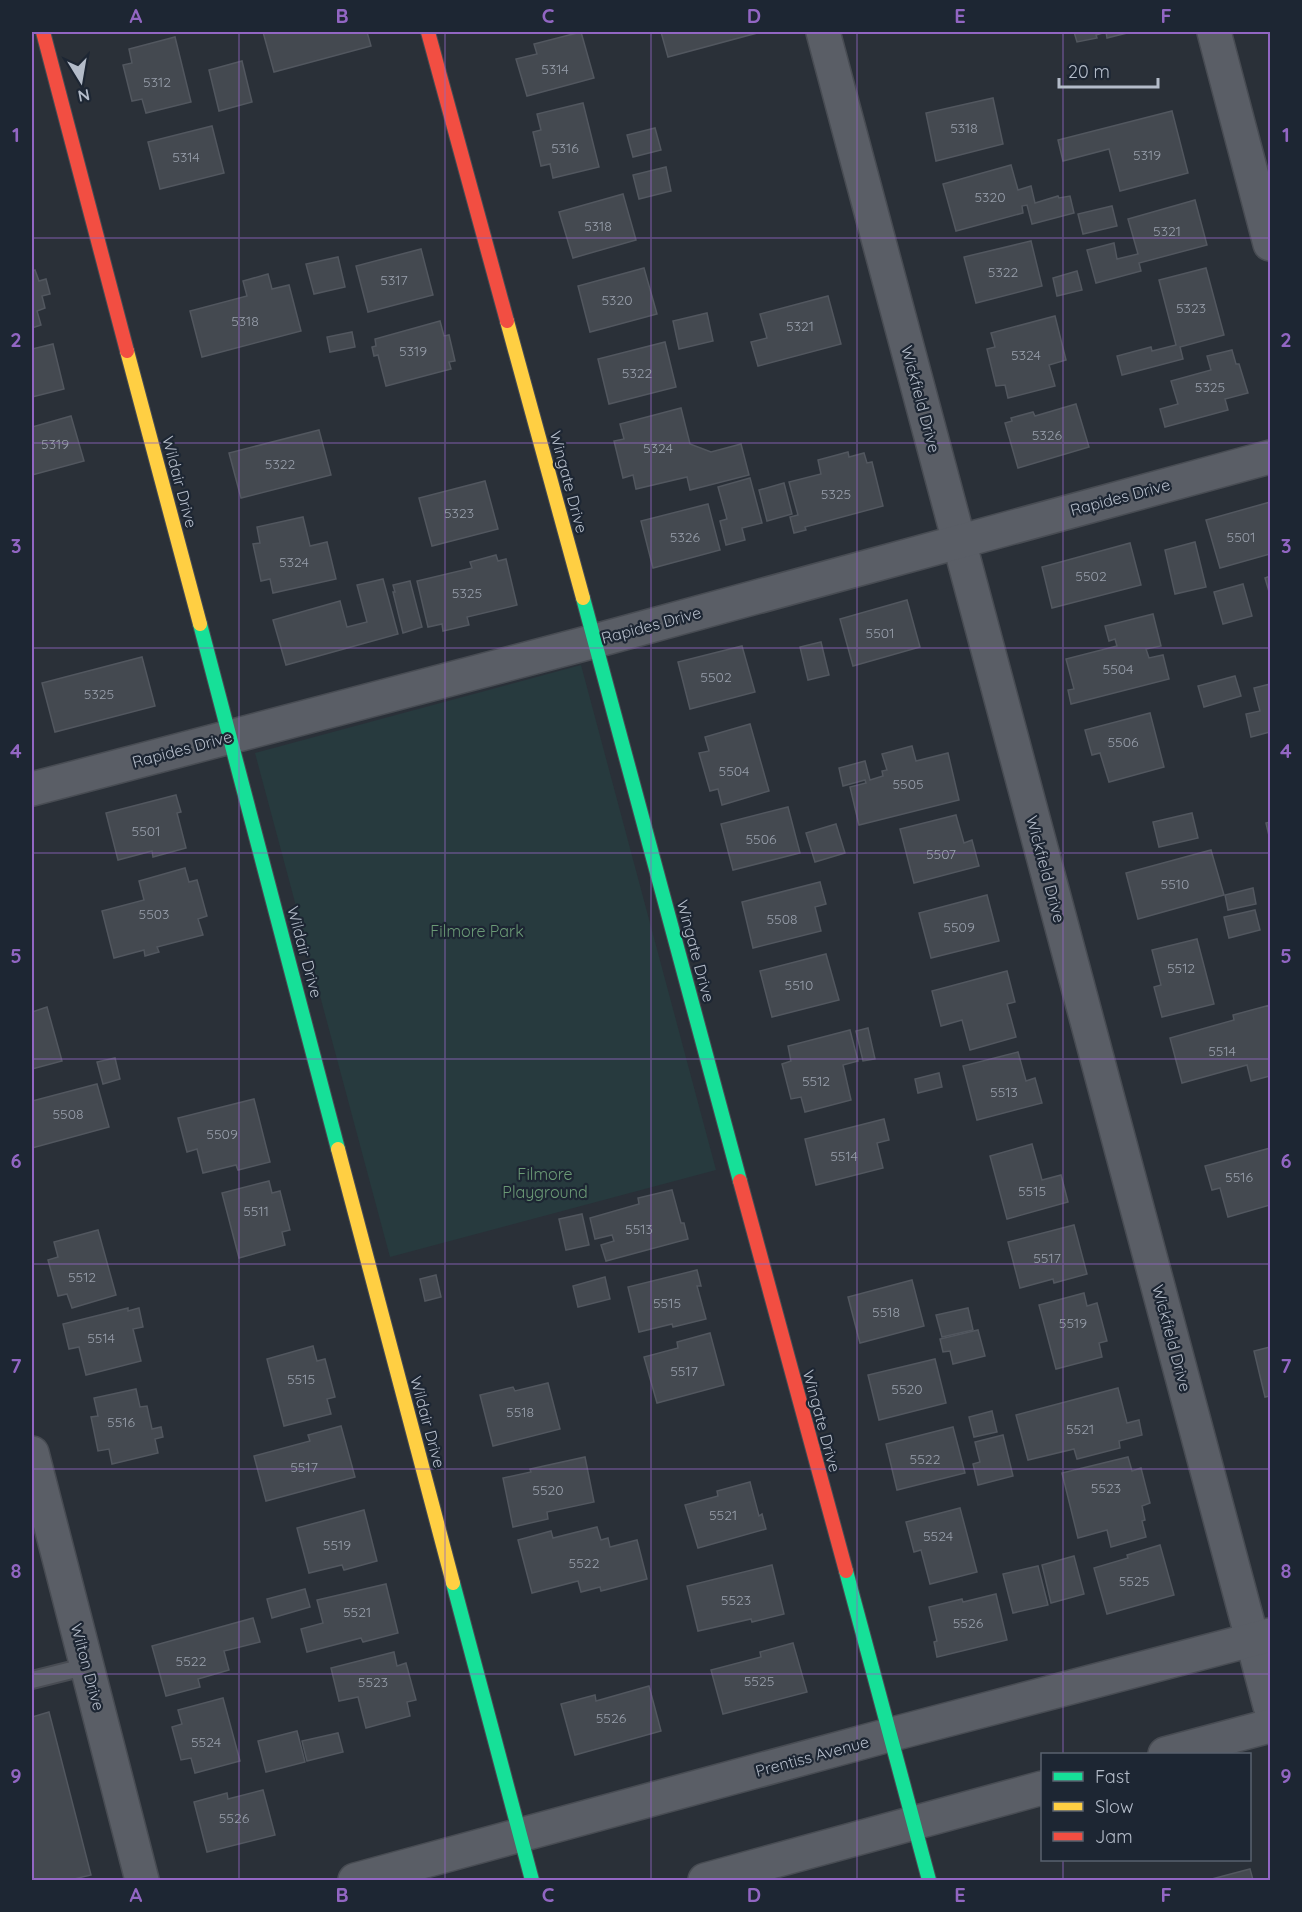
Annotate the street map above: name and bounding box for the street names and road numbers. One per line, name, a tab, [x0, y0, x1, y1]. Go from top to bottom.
street label: Wickfield Drive	[897, 343, 945, 455]
street label: Wingate Drive	[546, 429, 592, 535]
street label: Wildair Drive	[158, 434, 202, 530]
street label: Rapides Drive	[1068, 474, 1172, 520]
street label: Rapides Drive	[599, 602, 703, 648]
street label: Rapides Drive	[130, 726, 234, 772]
street label: Wickfield Drive	[1022, 813, 1070, 925]
street label: Wingate Drive	[673, 898, 719, 1004]
street label: Wildair Drive	[283, 904, 327, 1000]
street label: Wickfield Drive	[1148, 1282, 1196, 1394]
street label: Wingate Drive	[799, 1368, 845, 1474]
street label: Wildair Drive	[406, 1374, 450, 1470]
street label: Wilton Drive	[67, 1621, 109, 1713]
street label: Prentiss Avenue	[753, 1731, 871, 1781]

